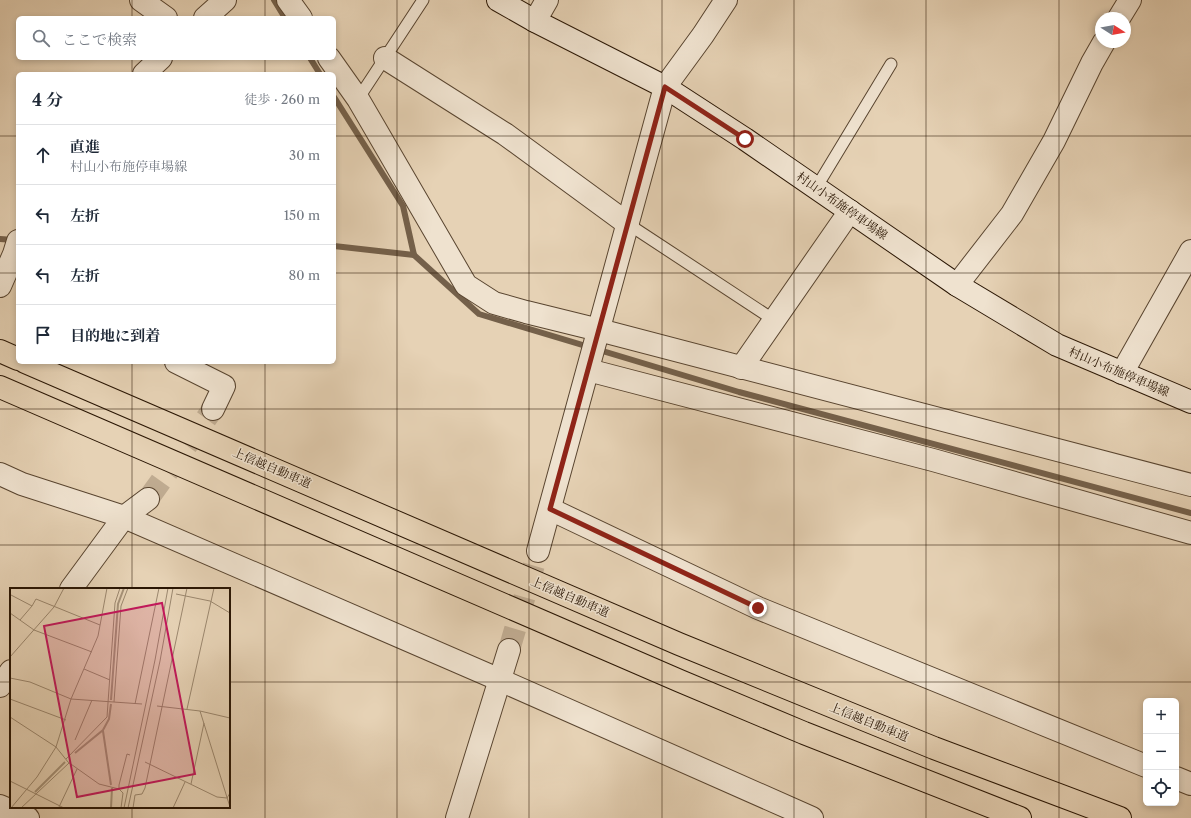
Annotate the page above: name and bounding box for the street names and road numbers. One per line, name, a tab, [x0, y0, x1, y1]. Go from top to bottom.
street label: 村山小布施停車場線	[794, 168, 891, 243]
street label: 村山小布施停車場線	[1067, 344, 1172, 400]
street label: 上信越自動車道	[231, 444, 314, 491]
street label: 上信越自動車道	[529, 573, 612, 620]
street label: 上信越自動車道	[827, 699, 911, 744]

